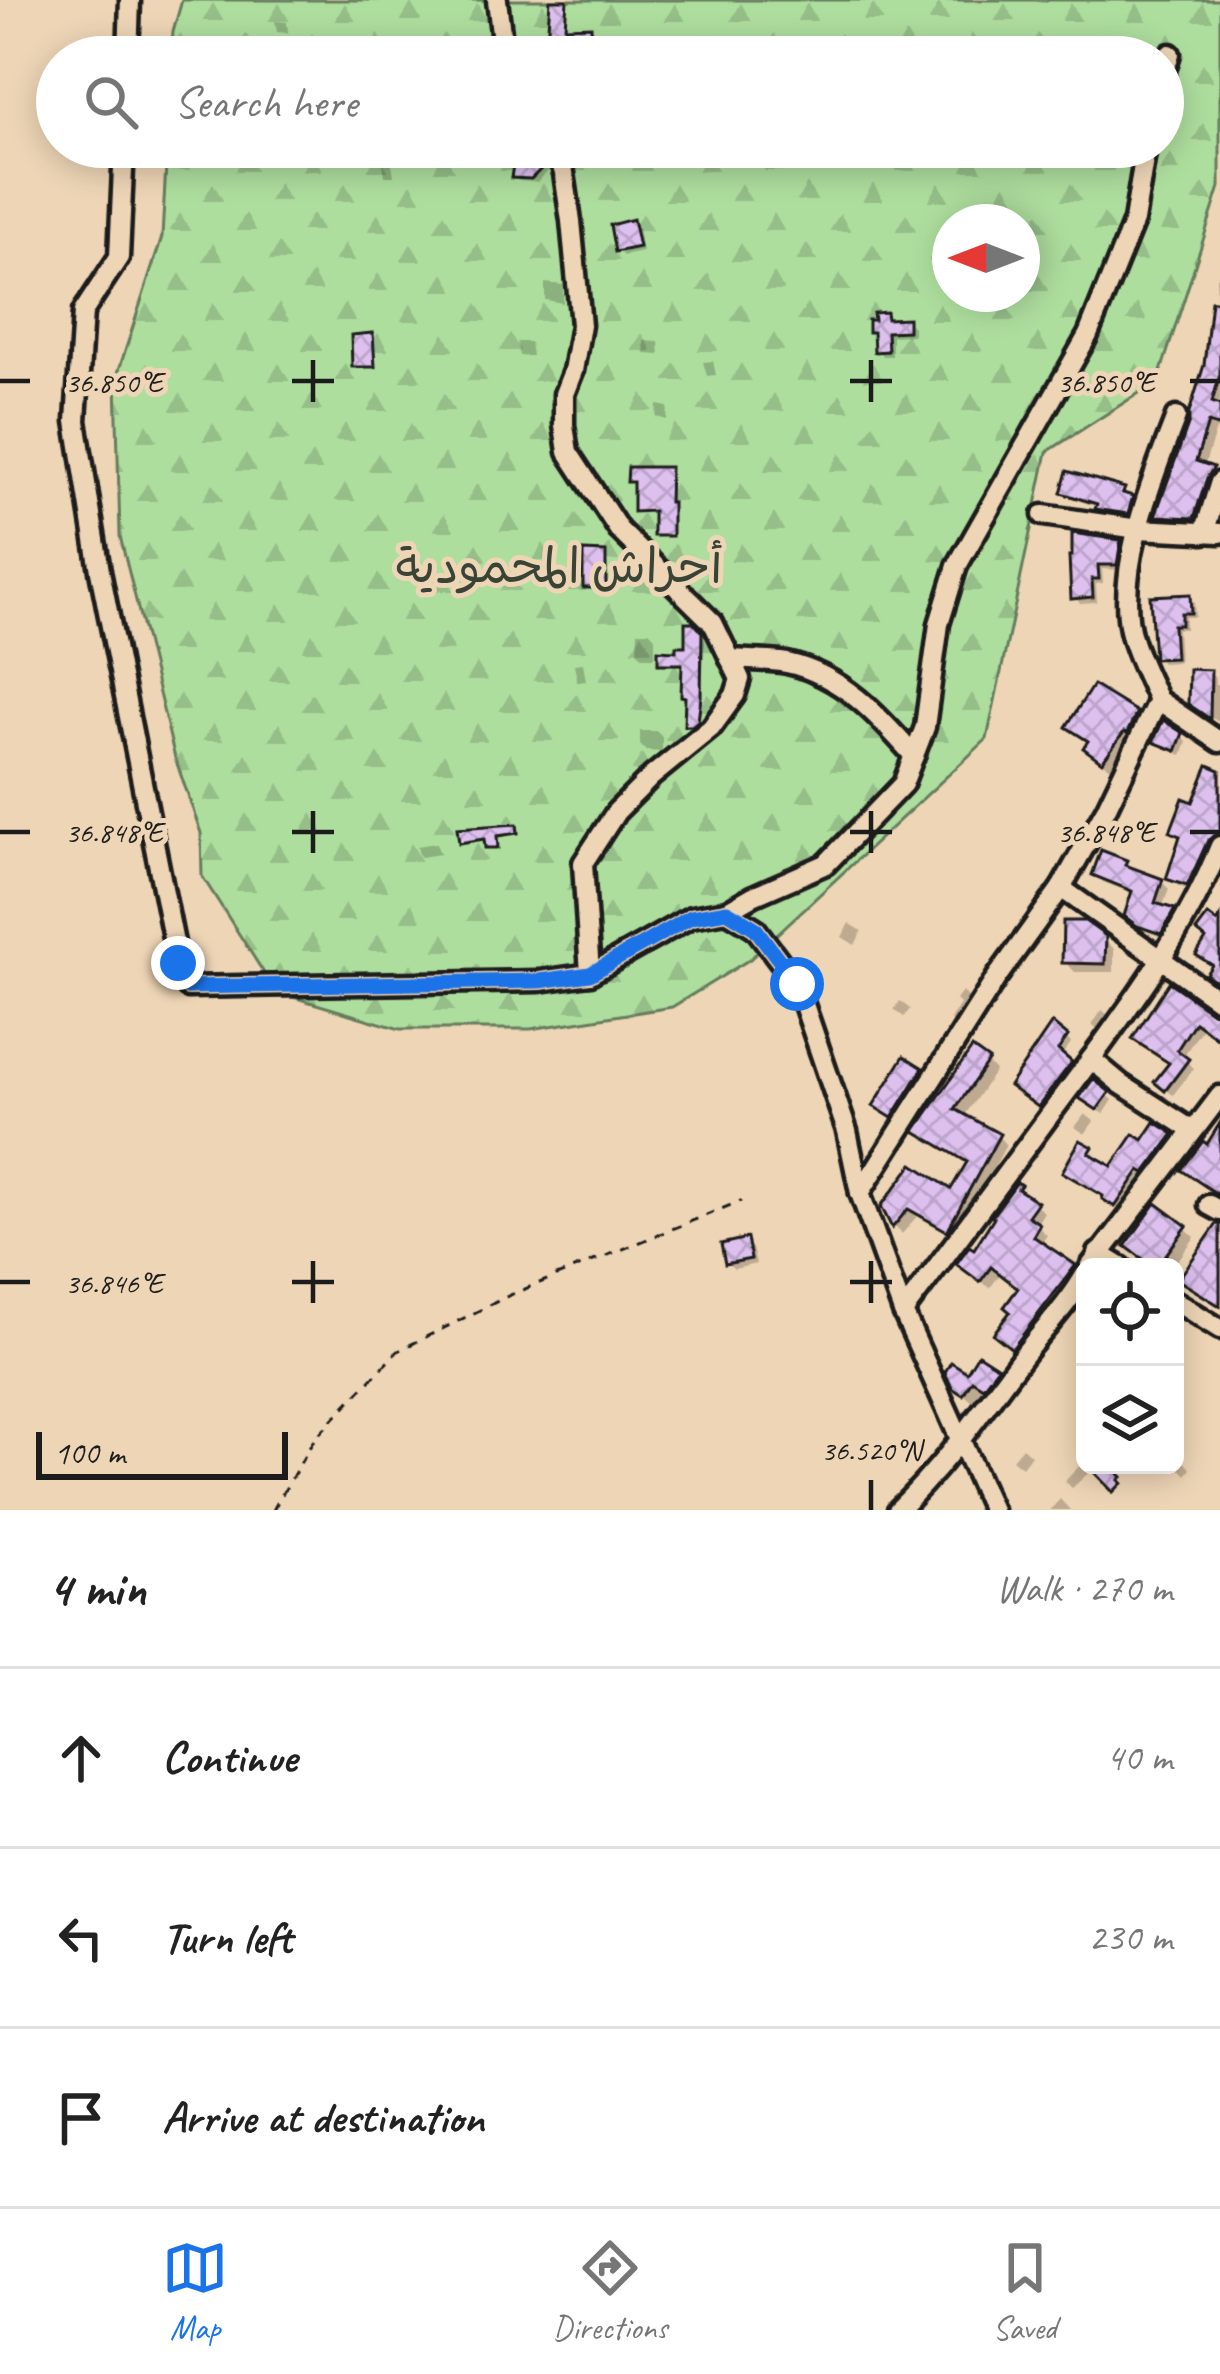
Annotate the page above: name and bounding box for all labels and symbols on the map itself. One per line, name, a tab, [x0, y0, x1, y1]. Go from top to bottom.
north arrow	[932, 204, 1040, 312]
text: 36.850°E	[65, 363, 167, 401]
text: 36.850°E	[1057, 363, 1159, 401]
park label: أحراش المحمودية	[396, 536, 722, 596]
text: 36.848°E	[65, 813, 167, 851]
text: 36.848°E	[1057, 813, 1159, 851]
route end	[151, 936, 205, 990]
route start	[770, 957, 824, 1011]
text: 36.846°E	[65, 1264, 167, 1302]
scale bar	[36, 1426, 288, 1479]
text: 36.520°N	[821, 1431, 926, 1469]

